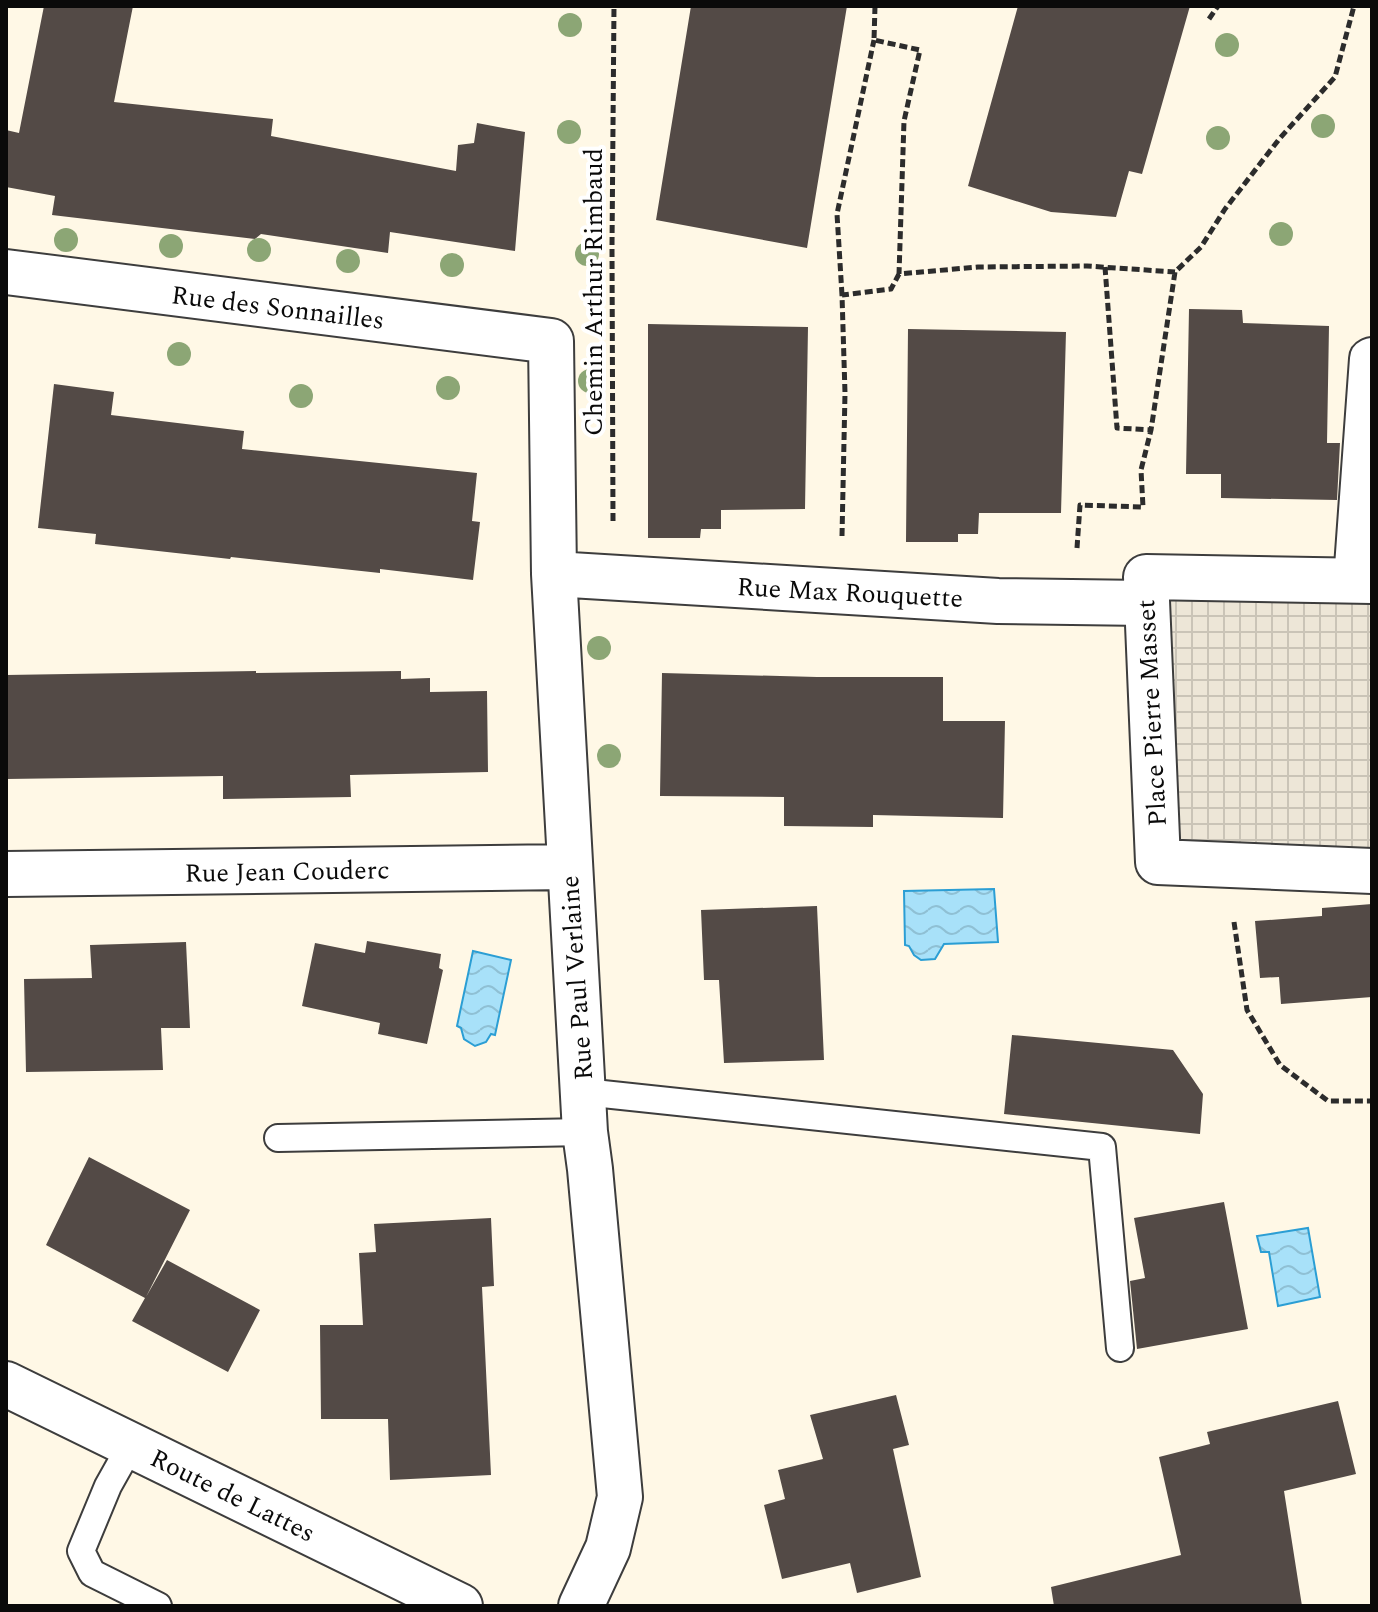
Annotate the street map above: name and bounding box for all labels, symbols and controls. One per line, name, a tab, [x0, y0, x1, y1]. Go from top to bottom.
street label: Chemin Arthur Rimbaud	[574, 148, 614, 436]
street label: Rue des Sonnailles	[169, 275, 387, 341]
street label: Rue Max Rouquette	[736, 567, 964, 619]
street label: Place Pierre Masset	[1126, 598, 1178, 827]
street label: Rue Jean Couderc	[184, 850, 390, 894]
street label: Rue Paul Verlaine	[550, 874, 604, 1082]
street label: Route de Lattes	[143, 1439, 322, 1553]

